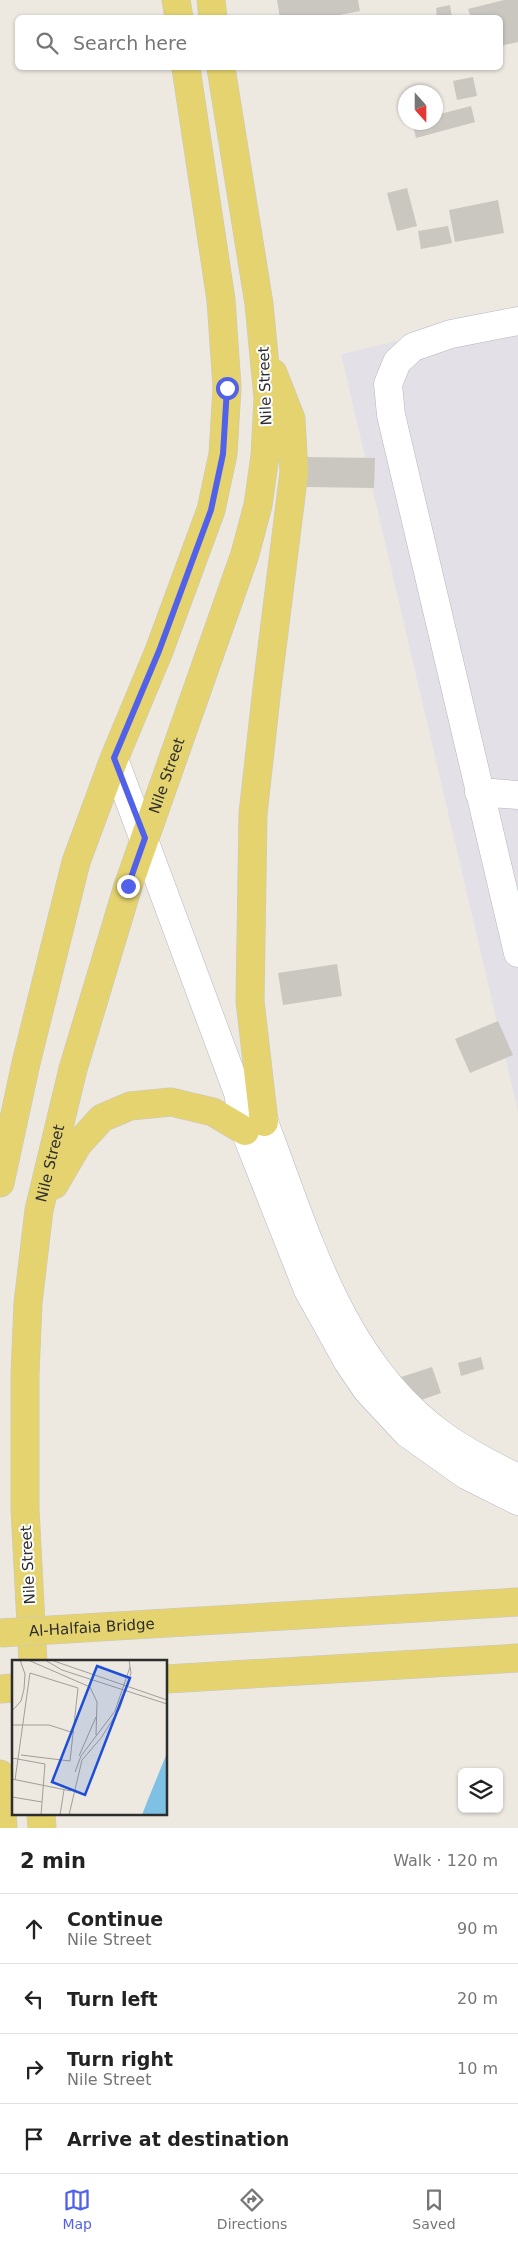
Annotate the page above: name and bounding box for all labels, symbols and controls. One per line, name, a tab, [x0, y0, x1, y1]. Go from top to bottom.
search box	[15, 15, 503, 70]
icon: search	[33, 29, 61, 57]
text: Search here	[73, 32, 187, 54]
north arrow	[398, 85, 443, 130]
street label: Nile Street	[255, 346, 275, 426]
route start	[216, 377, 239, 400]
street label: Nile Street	[145, 735, 189, 816]
route end	[117, 875, 140, 898]
street label: Nile Street	[32, 1123, 68, 1204]
street label: Nile Street	[17, 1525, 39, 1605]
street label: Al-Halfaia Bridge	[28, 1615, 155, 1640]
inset map	[12, 1660, 168, 1816]
map controls	[458, 1768, 503, 1813]
button: layers	[458, 1768, 503, 1813]
text: 2 min	[20, 1849, 86, 1873]
text: Walk · 120 m	[393, 1851, 498, 1870]
text: Continue	[67, 1908, 163, 1930]
icon: ahead	[20, 1915, 48, 1943]
text: 90 m	[457, 1919, 498, 1938]
text: Nile Street	[67, 1930, 151, 1949]
icon: left	[20, 1985, 48, 2013]
text: Turn left	[67, 1988, 158, 2010]
text: 20 m	[457, 1989, 498, 2008]
text: Turn right	[67, 2048, 173, 2070]
icon: right	[20, 2055, 48, 2083]
text: 10 m	[457, 2059, 498, 2078]
text: Nile Street	[67, 2070, 151, 2089]
icon: arrive	[20, 2125, 48, 2153]
text: Arrive at destination	[67, 2128, 289, 2150]
tab: Map	[62, 2186, 92, 2232]
tab: Directions	[217, 2186, 287, 2232]
tab: Saved	[412, 2186, 456, 2232]

